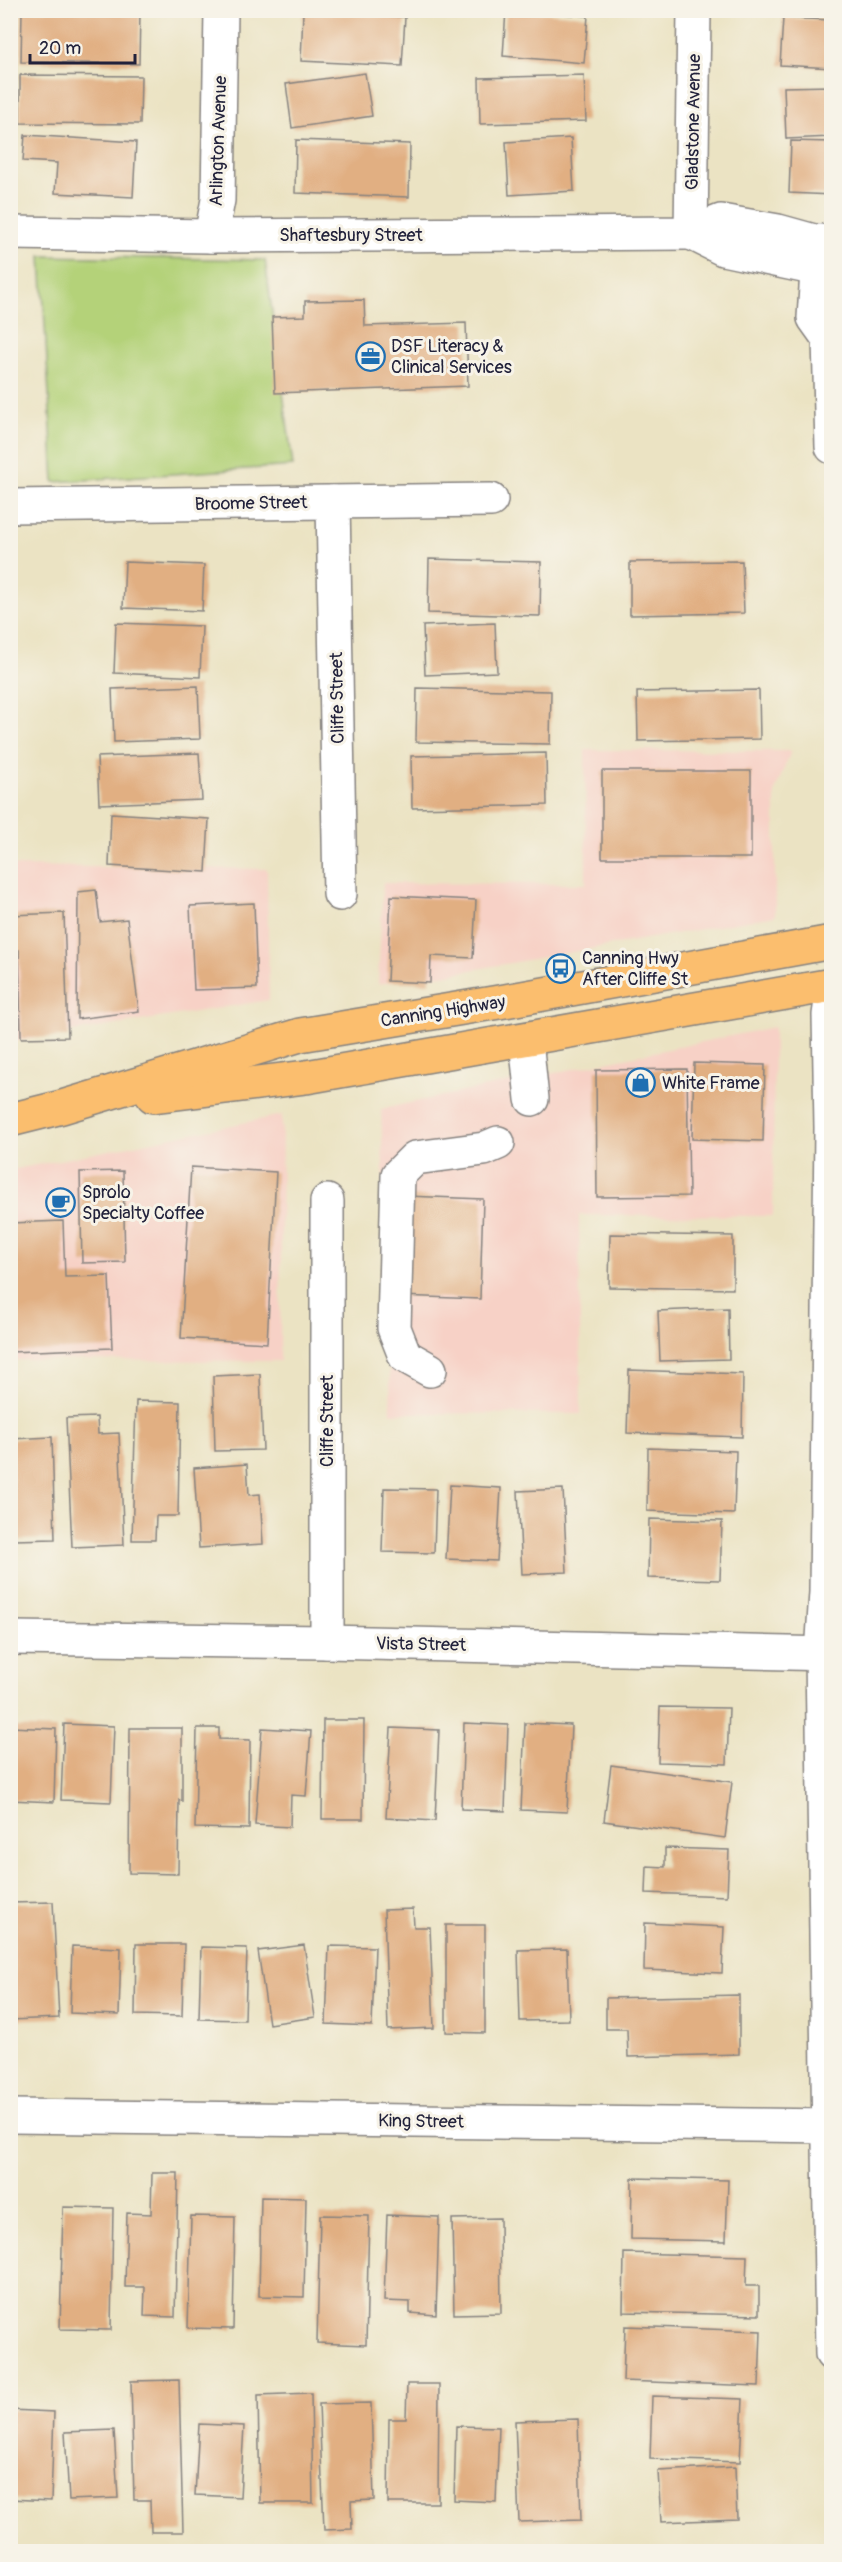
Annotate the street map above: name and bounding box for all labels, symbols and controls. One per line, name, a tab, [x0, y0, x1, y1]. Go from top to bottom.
scale bar	[30, 27, 135, 65]
text: 20 m	[39, 37, 81, 60]
street label: Gladstone Avenue	[681, 54, 706, 190]
street label: Arlington Avenue	[205, 75, 232, 207]
street label: Shaftesbury Street	[279, 224, 424, 247]
place label: DSF Literacy & Clinical Services	[391, 335, 512, 379]
office icon: DSF Literacy & Clinical Services	[354, 340, 386, 372]
street label: Broome Street	[194, 491, 308, 516]
street label: Cliffe Street	[325, 651, 350, 744]
place label: Canning Hwy After Cliffe St	[582, 947, 689, 991]
bus stop icon: Canning Hwy After Cliffe St	[545, 952, 577, 984]
street label: Canning Highway	[379, 990, 507, 1033]
shop icon: White Frame	[625, 1067, 657, 1099]
place label: White Frame	[662, 1072, 760, 1095]
place label: Sprolo Specialty Coffee	[82, 1181, 204, 1225]
cafe icon: Sprolo Specialty Coffee	[45, 1186, 77, 1218]
street label: Cliffe Street	[316, 1374, 339, 1467]
street label: Vista Street	[376, 1632, 467, 1657]
street label: King Street	[378, 2109, 465, 2134]

